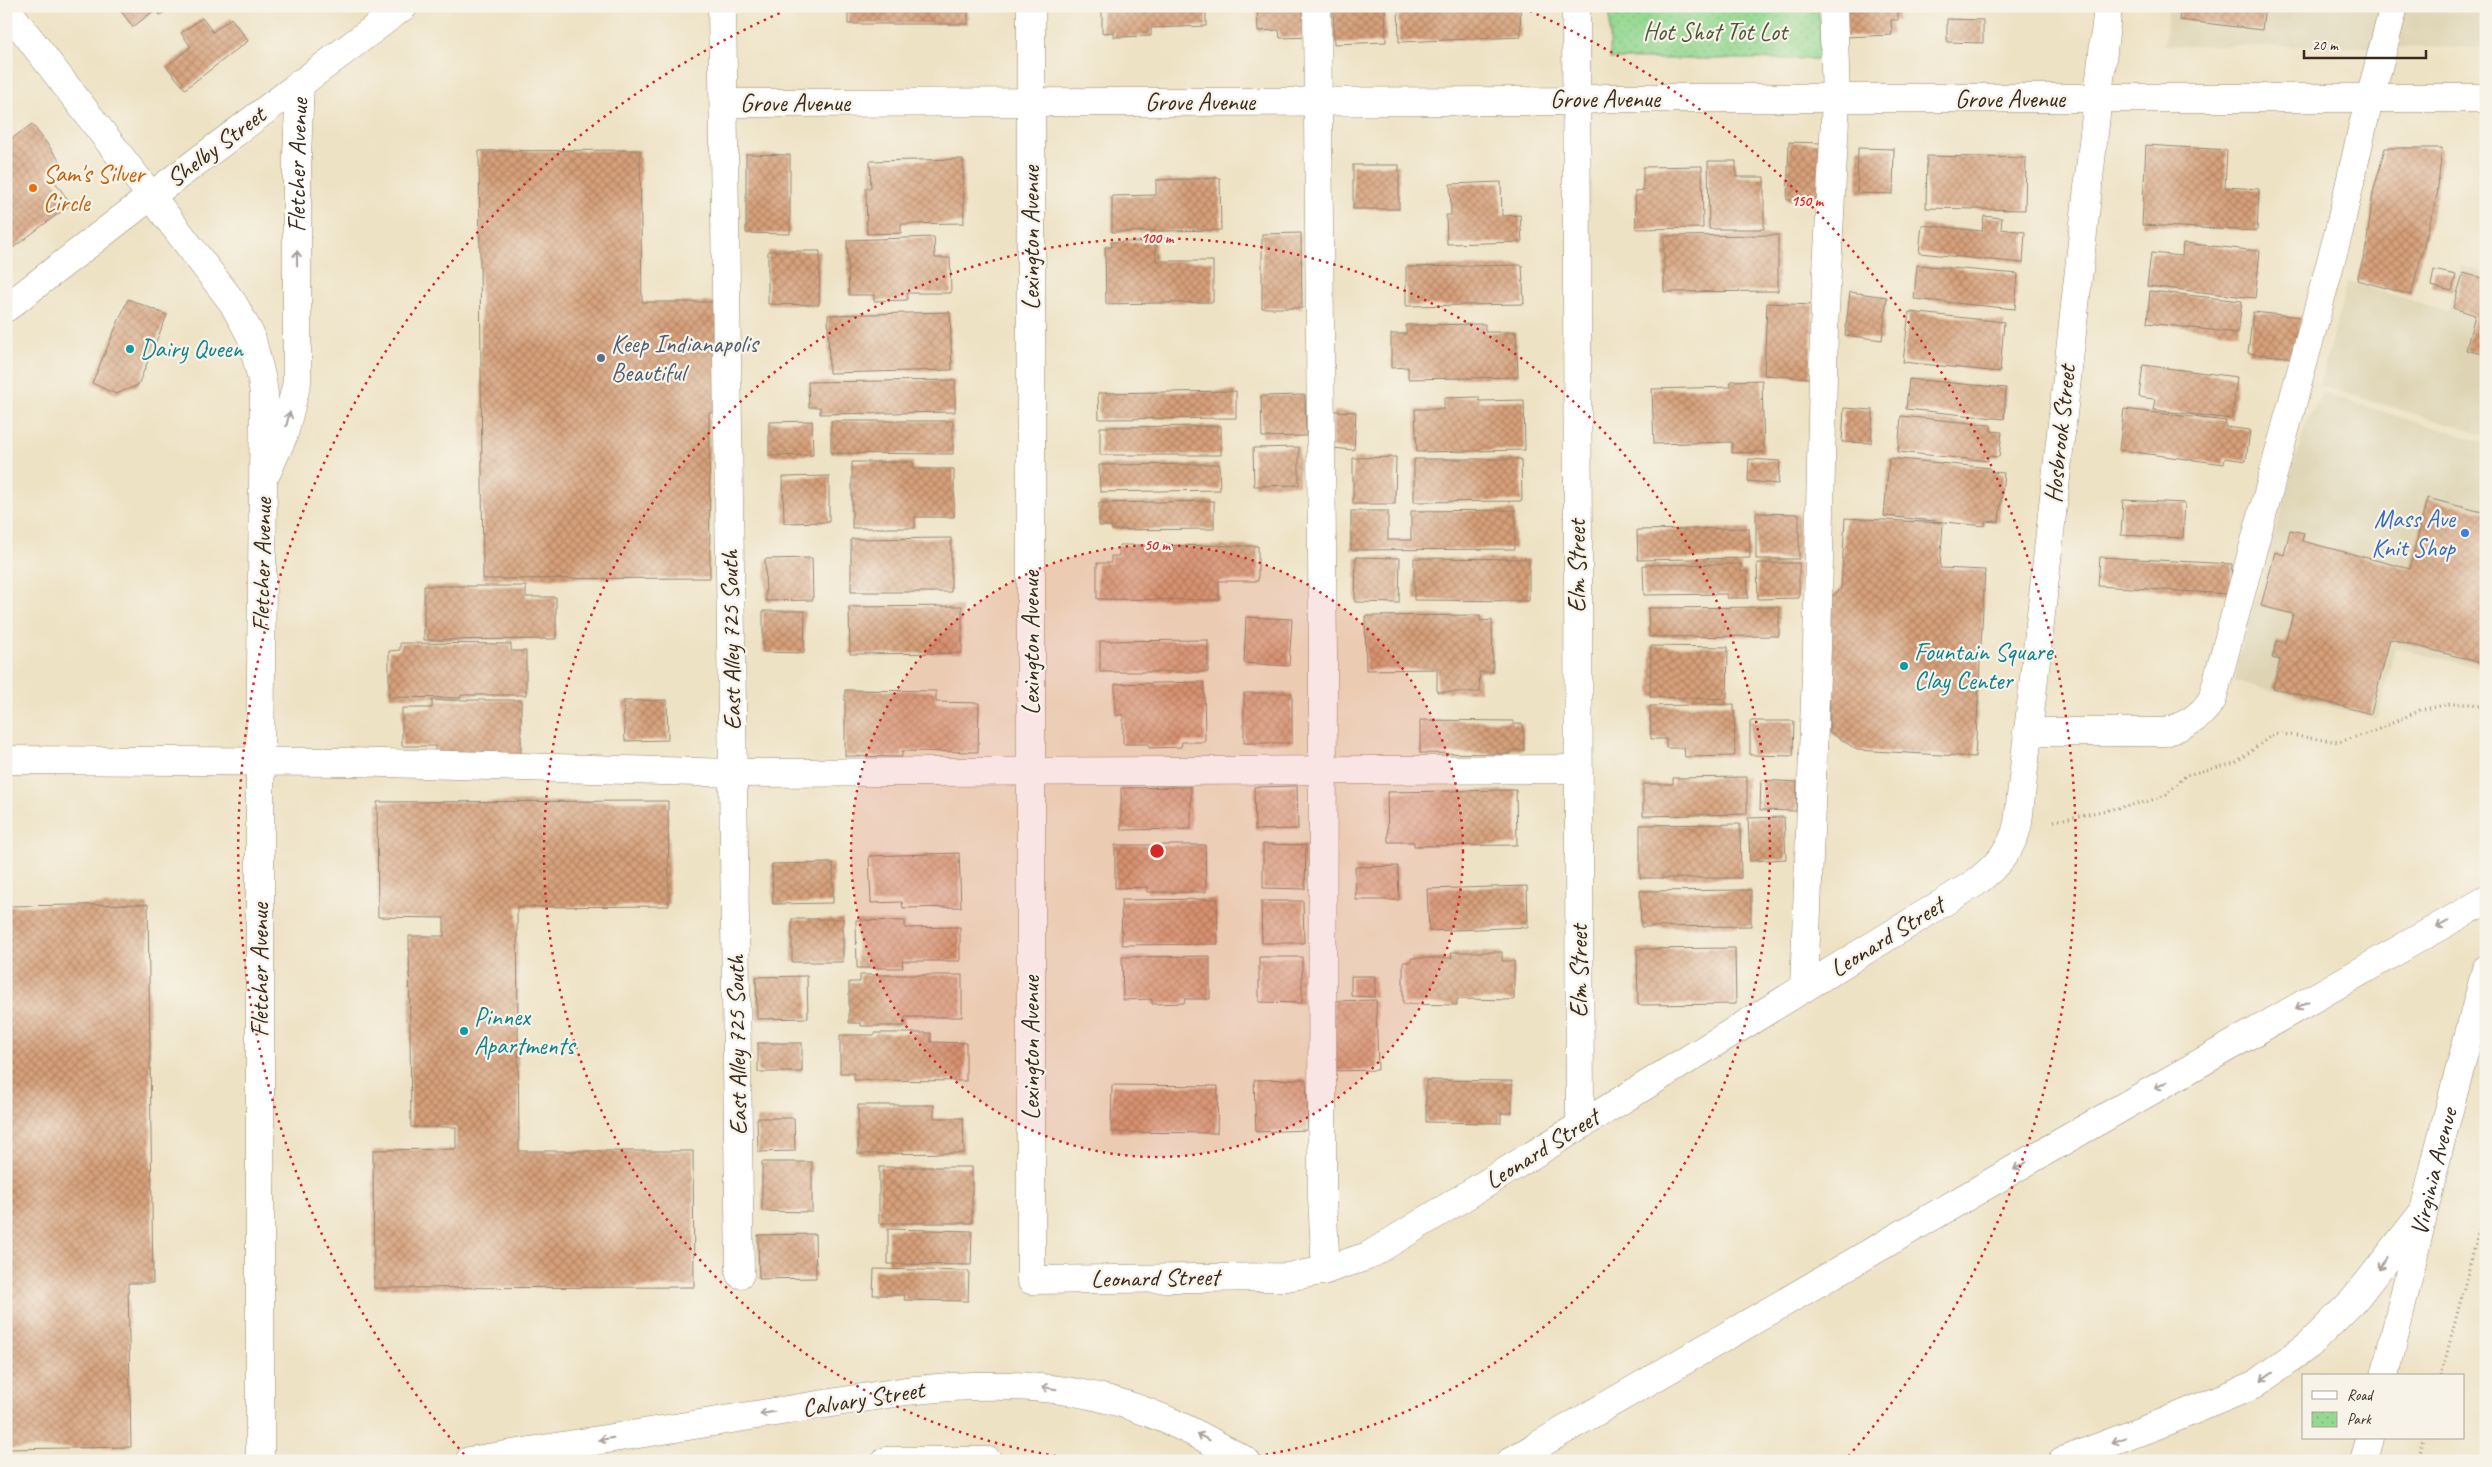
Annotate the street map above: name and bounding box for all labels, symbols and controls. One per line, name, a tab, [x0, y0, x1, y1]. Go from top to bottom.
park label: Hot Shot Tot Lot	[1643, 16, 1790, 48]
scale bar	[2304, 28, 2427, 60]
text: 20 m	[2312, 36, 2339, 55]
street label: Grove Avenue	[1550, 83, 1662, 115]
street label: Grove Avenue	[1955, 83, 2067, 115]
street label: Grove Avenue	[1145, 86, 1257, 118]
street label: Grove Avenue	[740, 87, 852, 119]
street label: Fletcher Avenue	[281, 96, 315, 232]
street label: Shelby Street	[160, 98, 274, 195]
place label: Sam's Silver Circle	[43, 158, 147, 219]
street label: Lexington Avenue	[1015, 164, 1047, 310]
marker: Sam's Silver Circle	[27, 182, 39, 194]
text: 150 m	[1791, 192, 1825, 211]
text: 100 m	[1141, 229, 1175, 248]
one-way arrow	[292, 250, 302, 266]
place label: Keep Indianapolis Beautiful	[611, 328, 760, 389]
place label: Dairy Queen	[140, 333, 244, 365]
marker: Dairy Queen	[124, 343, 136, 355]
marker: Keep Indianapolis Beautiful	[595, 352, 607, 364]
street label: Hosbrook Street	[2037, 361, 2083, 504]
one-way arrow	[284, 411, 293, 427]
street label: Fletcher Avenue	[245, 496, 279, 632]
place label: Mass Ave Knit Shop	[2372, 503, 2457, 564]
street label: Elm Street	[1561, 517, 1593, 612]
marker: Mass Ave Knit Shop	[2459, 527, 2471, 539]
text: 50 m	[1144, 536, 1171, 555]
street label: East Alley 725 South	[713, 548, 749, 730]
street label: Lexington Avenue	[1015, 569, 1047, 715]
place label: Fountain Square Clay Center	[1914, 636, 2054, 697]
marker: Fountain Square Clay Center	[1898, 660, 1910, 672]
centre of rings	[1148, 842, 1166, 860]
street label: Leonard Street	[1824, 887, 1953, 985]
street label: Fletcher Avenue	[244, 901, 276, 1037]
one-way arrow	[2436, 919, 2451, 929]
street label: Elm Street	[1563, 922, 1595, 1017]
street label: East Alley 725 South	[719, 953, 755, 1135]
street label: Lexington Avenue	[1015, 974, 1047, 1120]
one-way arrow	[2296, 1000, 2310, 1010]
place label: Pinnex Apartments	[474, 1001, 577, 1062]
marker: Pinnex Apartments	[458, 1025, 470, 1037]
one-way arrow	[2154, 1081, 2169, 1090]
street label: Leonard Street	[1479, 1099, 1608, 1197]
street label: Virginia Avenue	[2403, 1103, 2465, 1239]
one-way arrow	[2013, 1161, 2028, 1171]
one-way arrow	[2378, 1256, 2388, 1270]
street label: Leonard Street	[1091, 1261, 1223, 1295]
one-way arrow	[2261, 1370, 2275, 1381]
street label: Calvary Street	[800, 1373, 929, 1424]
legend	[2302, 1374, 2464, 1440]
one-way arrow	[1042, 1383, 1058, 1393]
text: Road	[2347, 1386, 2374, 1405]
one-way arrow	[759, 1409, 775, 1419]
text: Park	[2347, 1410, 2372, 1429]
one-way arrow	[1196, 1432, 1211, 1442]
one-way arrow	[599, 1434, 615, 1444]
one-way arrow	[2111, 1436, 2127, 1445]

